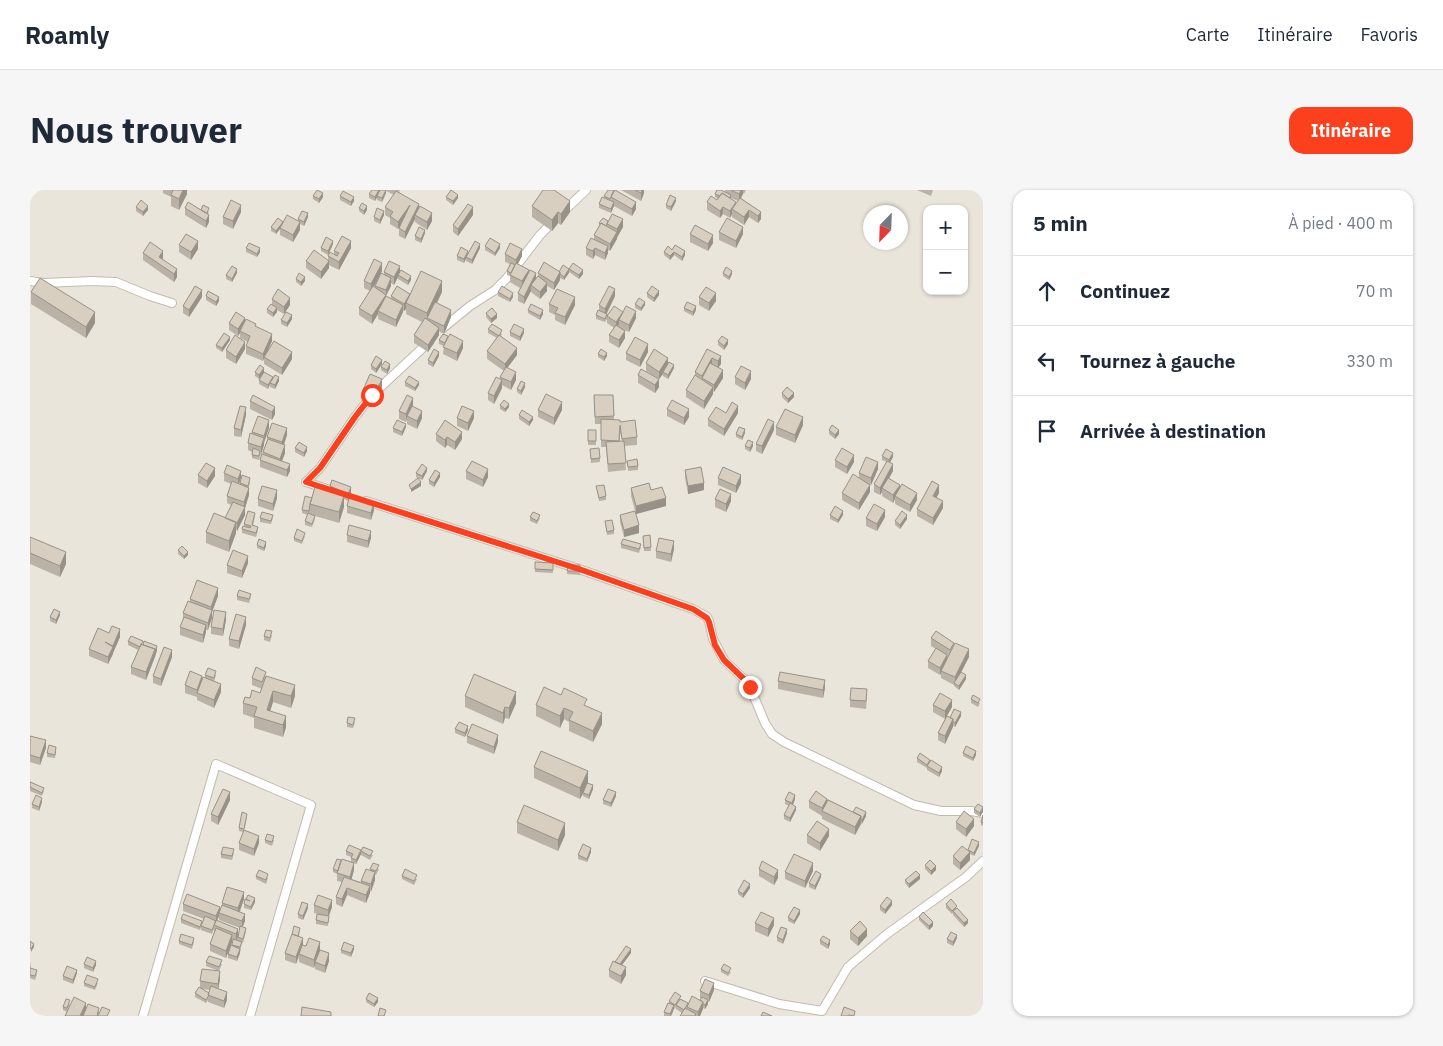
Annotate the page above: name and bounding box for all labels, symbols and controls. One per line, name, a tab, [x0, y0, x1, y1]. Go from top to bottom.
text: Roamly	[25, 19, 109, 51]
text: Carte	[1186, 23, 1229, 46]
text: Itinéraire	[1257, 23, 1333, 46]
text: Favoris	[1361, 23, 1418, 46]
text: Nous trouver	[30, 107, 242, 153]
button: Itinéraire	[1289, 107, 1413, 154]
north arrow	[863, 205, 908, 250]
map controls	[923, 205, 968, 295]
button: +	[923, 205, 968, 250]
text: 5 min	[1033, 209, 1088, 237]
text: À pied · 400 m	[1288, 213, 1393, 233]
button: −	[923, 250, 968, 295]
icon: ahead	[1033, 277, 1061, 305]
text: Continuez	[1080, 279, 1170, 303]
text: 70 m	[1356, 281, 1393, 301]
icon: left	[1033, 347, 1061, 375]
text: Tournez à gauche	[1080, 349, 1236, 373]
text: 330 m	[1346, 351, 1393, 371]
route start	[361, 384, 384, 407]
icon: arrive	[1033, 417, 1061, 445]
text: Arrivée à destination	[1080, 419, 1266, 443]
route end	[739, 676, 762, 699]

